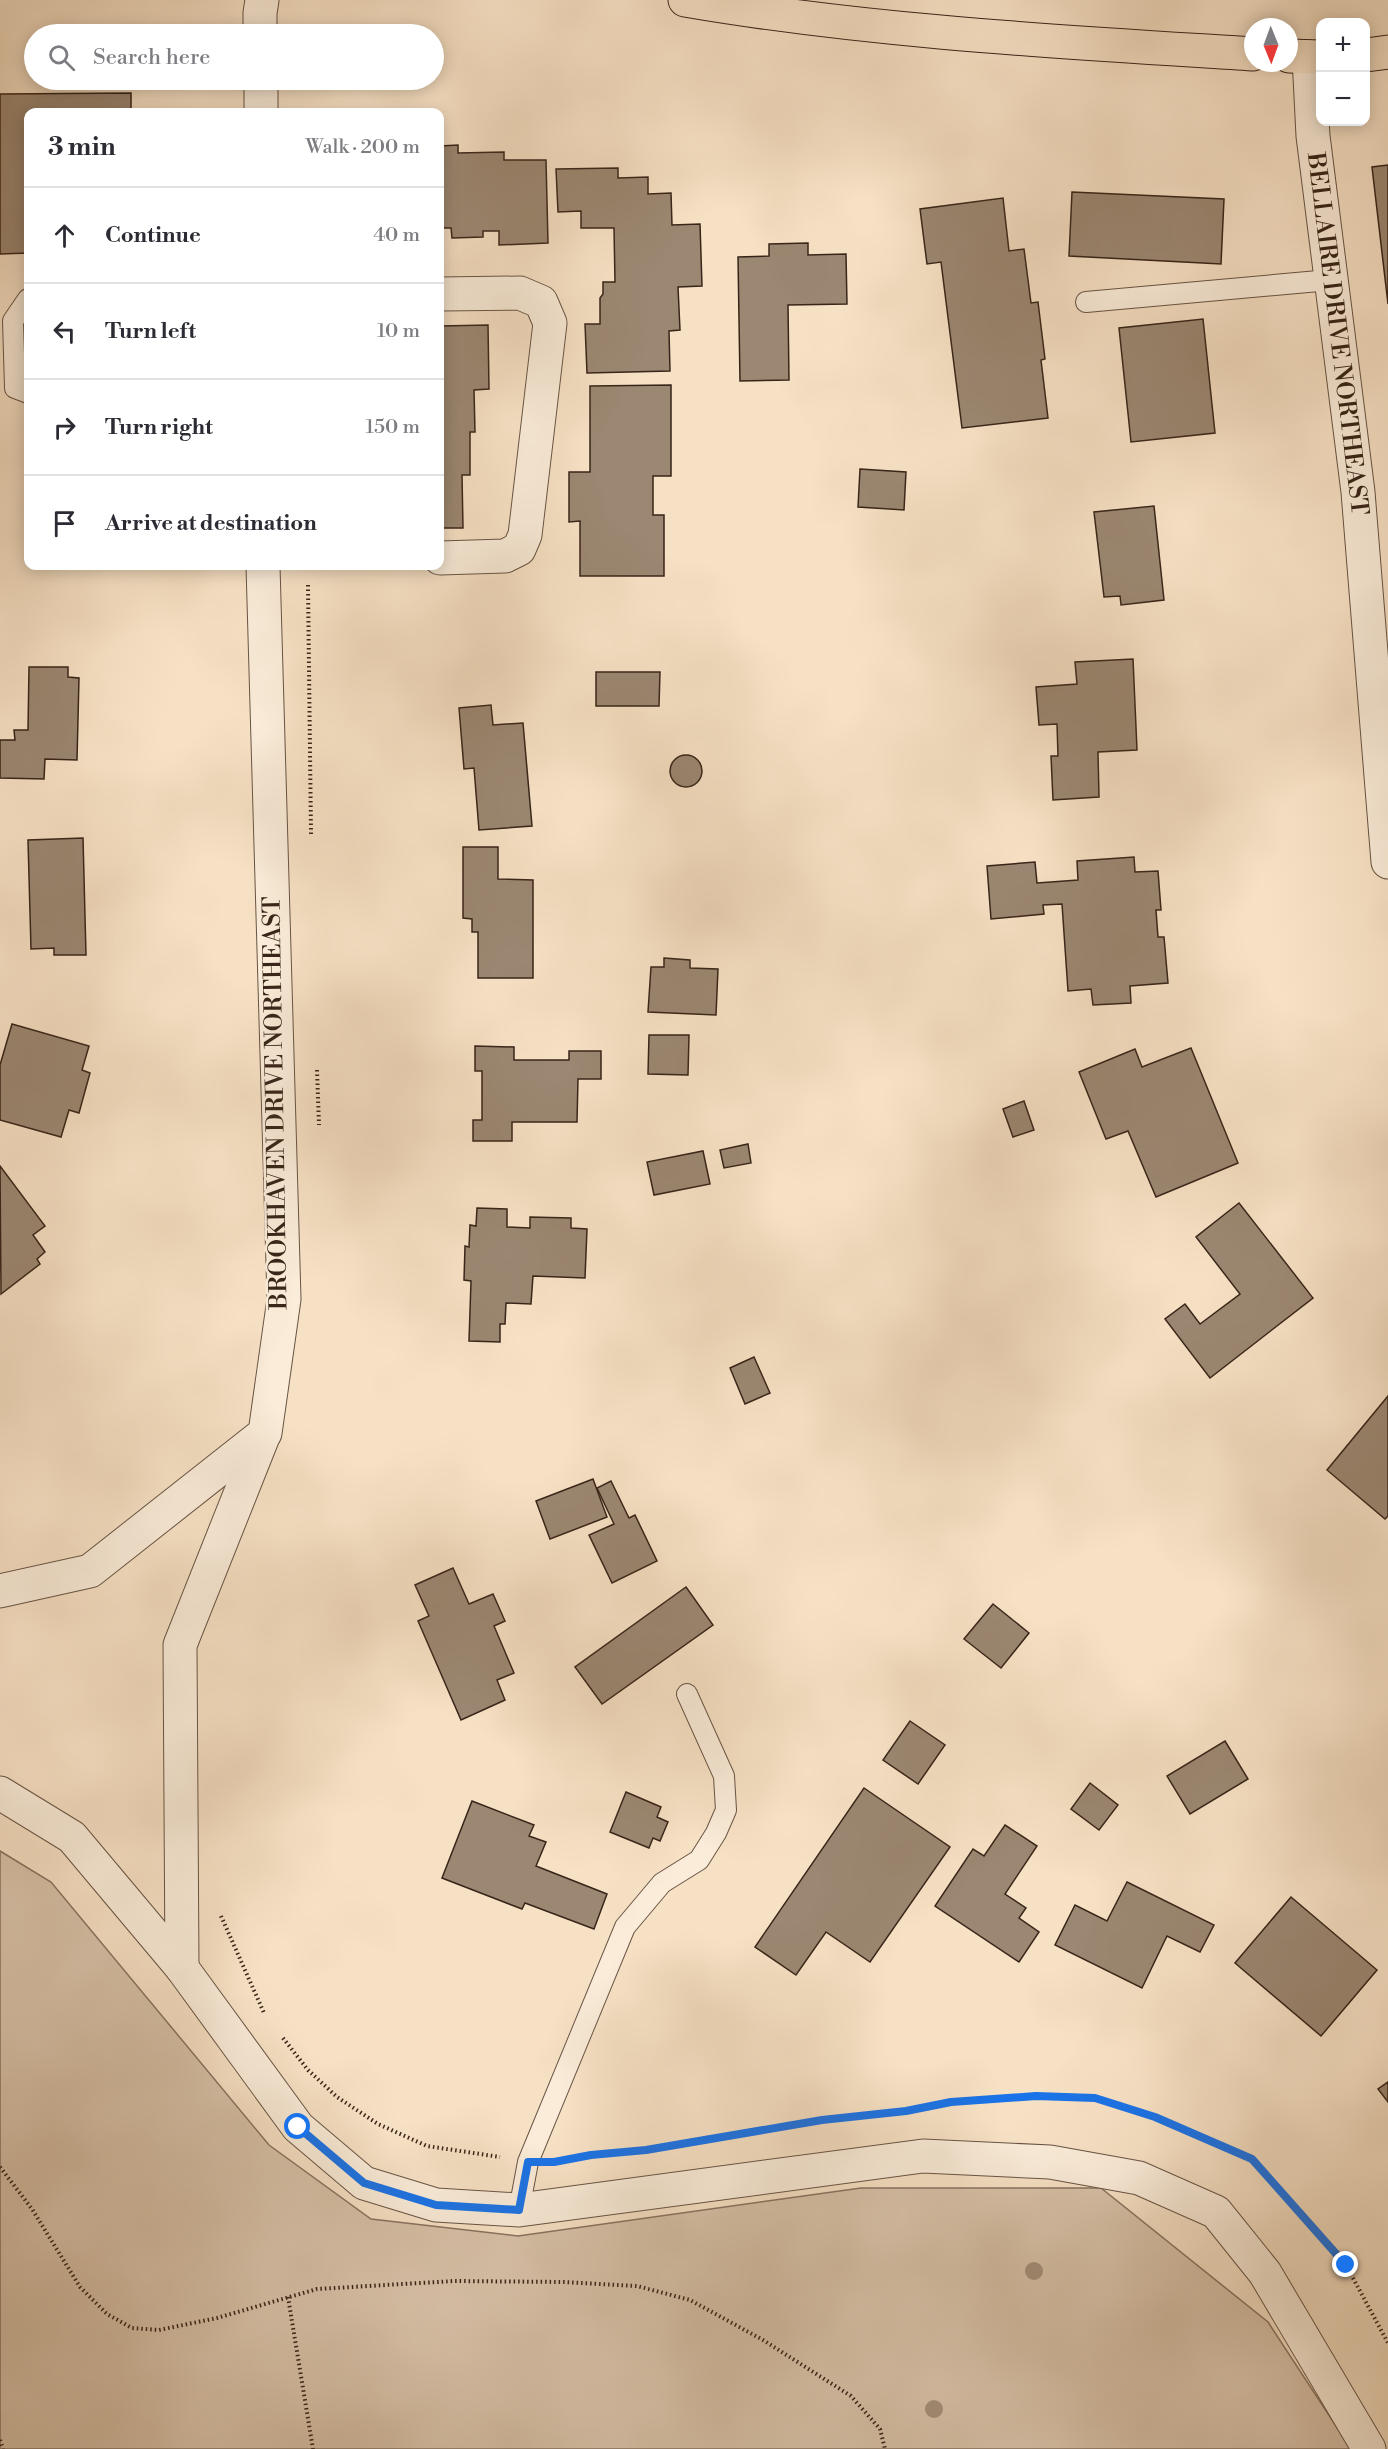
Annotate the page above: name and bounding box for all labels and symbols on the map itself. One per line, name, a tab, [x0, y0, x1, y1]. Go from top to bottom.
north arrow	[1244, 18, 1298, 72]
street label: BELLAIRE DRIVE NORTHEAST	[1300, 150, 1374, 517]
street label: BROOKHAVEN DRIVE NORTHEAST	[257, 896, 295, 1311]
route start	[284, 2113, 310, 2139]
route end	[1332, 2251, 1358, 2277]

